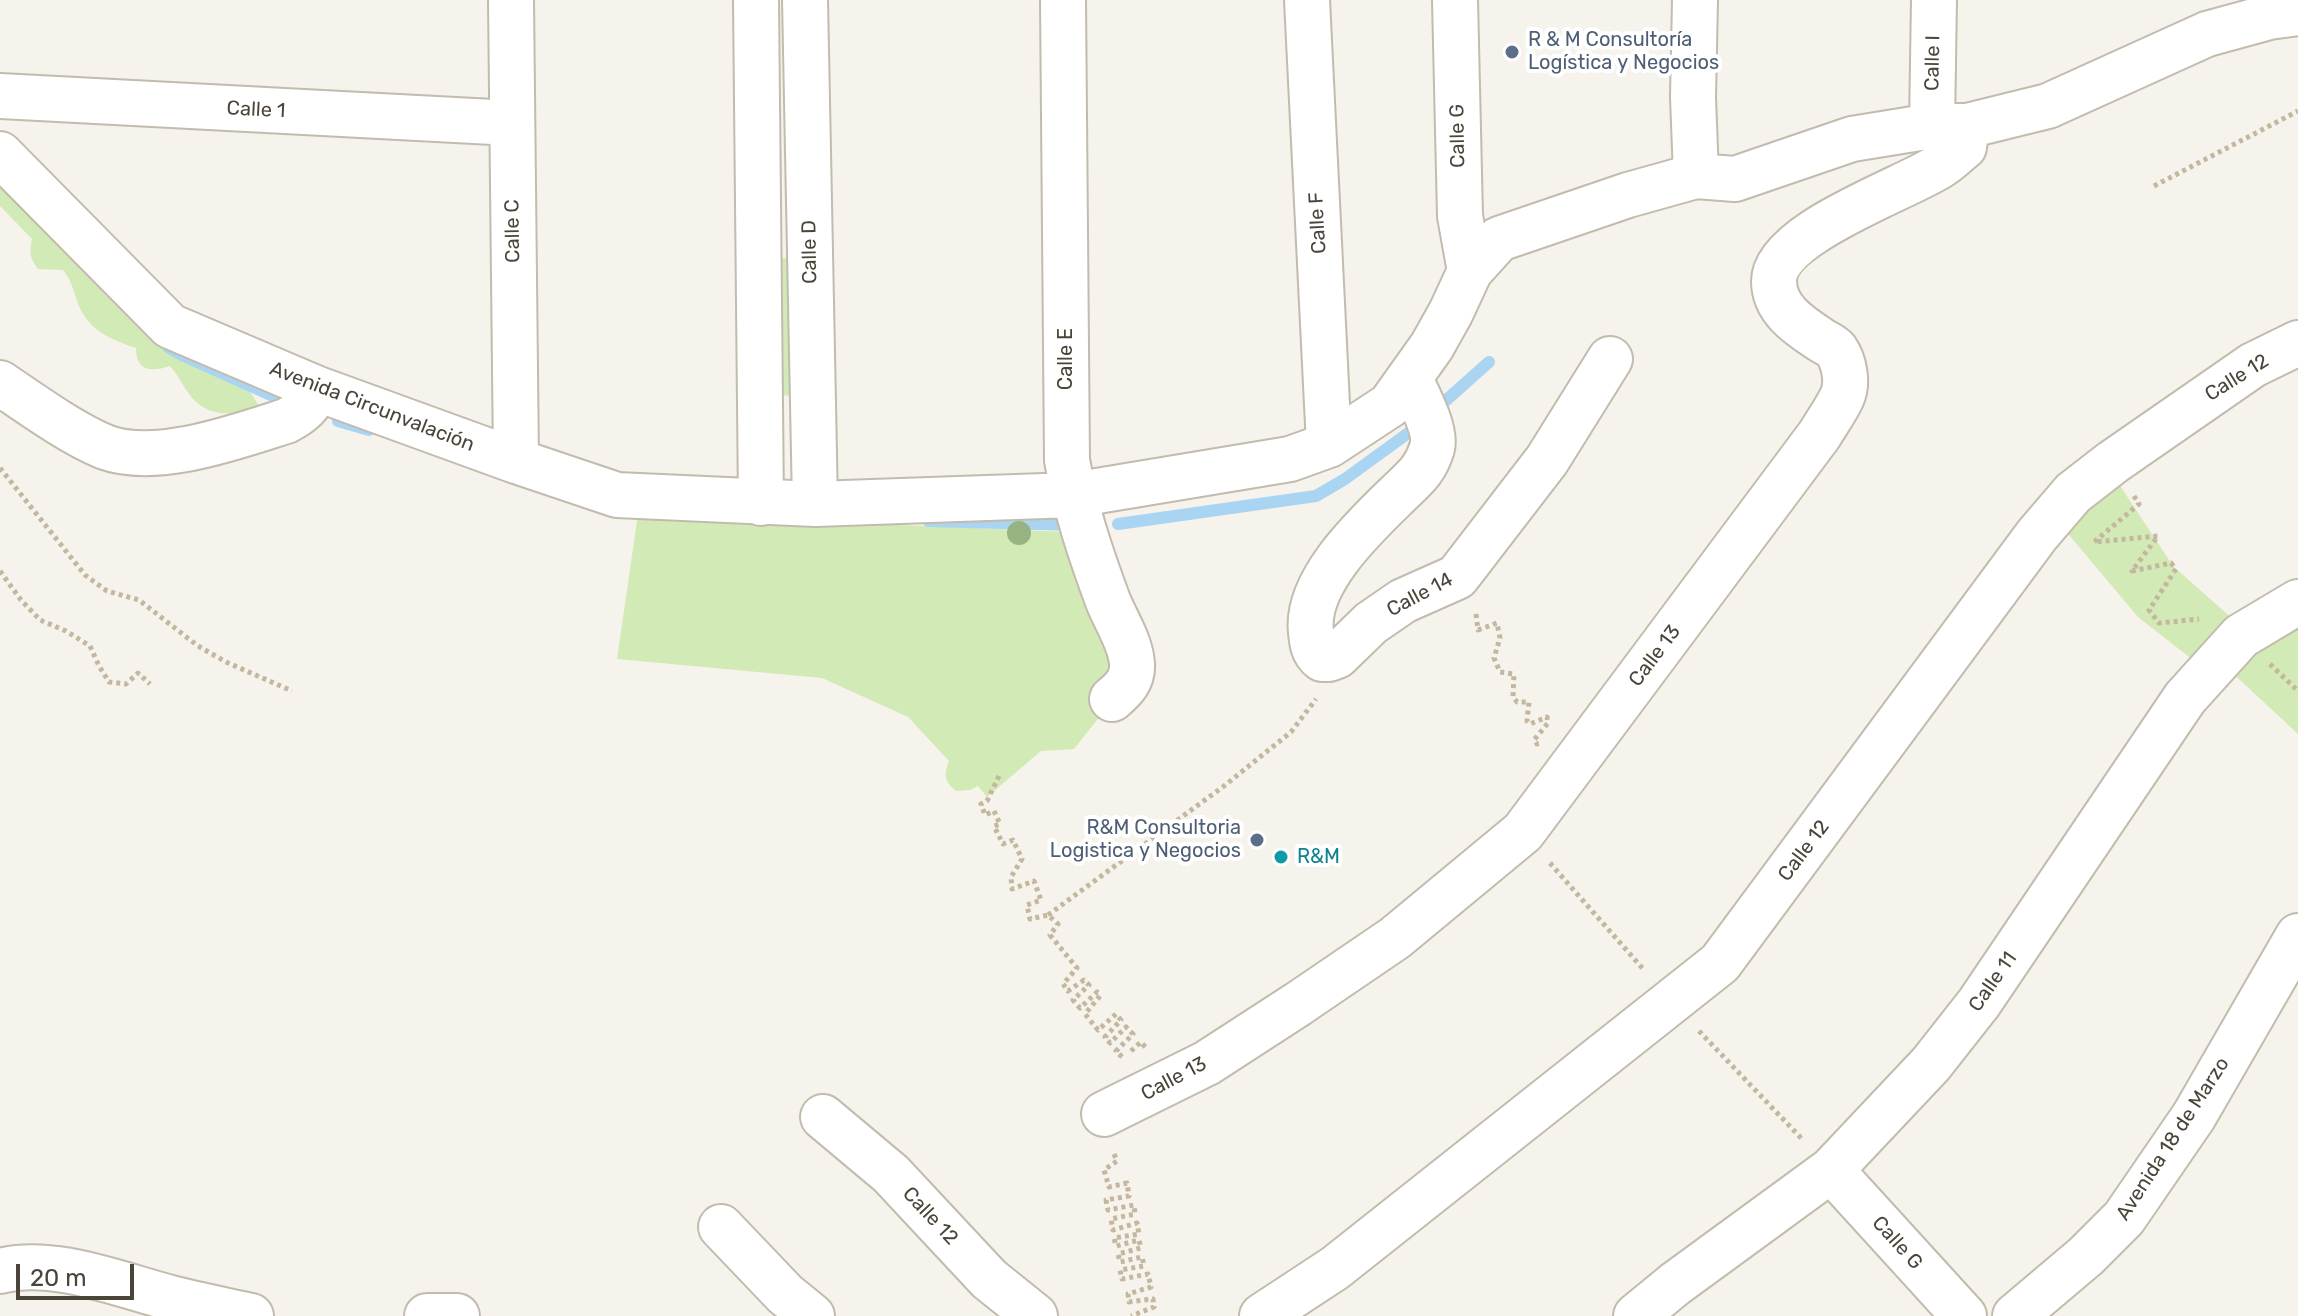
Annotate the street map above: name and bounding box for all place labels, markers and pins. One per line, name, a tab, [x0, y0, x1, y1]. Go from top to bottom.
place label: R & M Consultoría Logística y Negocios	[1528, 28, 1719, 75]
marker: R & M Consultoría Logística y Negocios	[1503, 43, 1521, 61]
place label: R&M Consultoria Logistica y Negocios	[1050, 816, 1241, 863]
marker: R&M Consultoria Logistica y Negocios	[1248, 831, 1266, 849]
place label: R&M	[1297, 845, 1340, 869]
marker: R&M	[1272, 848, 1290, 866]

